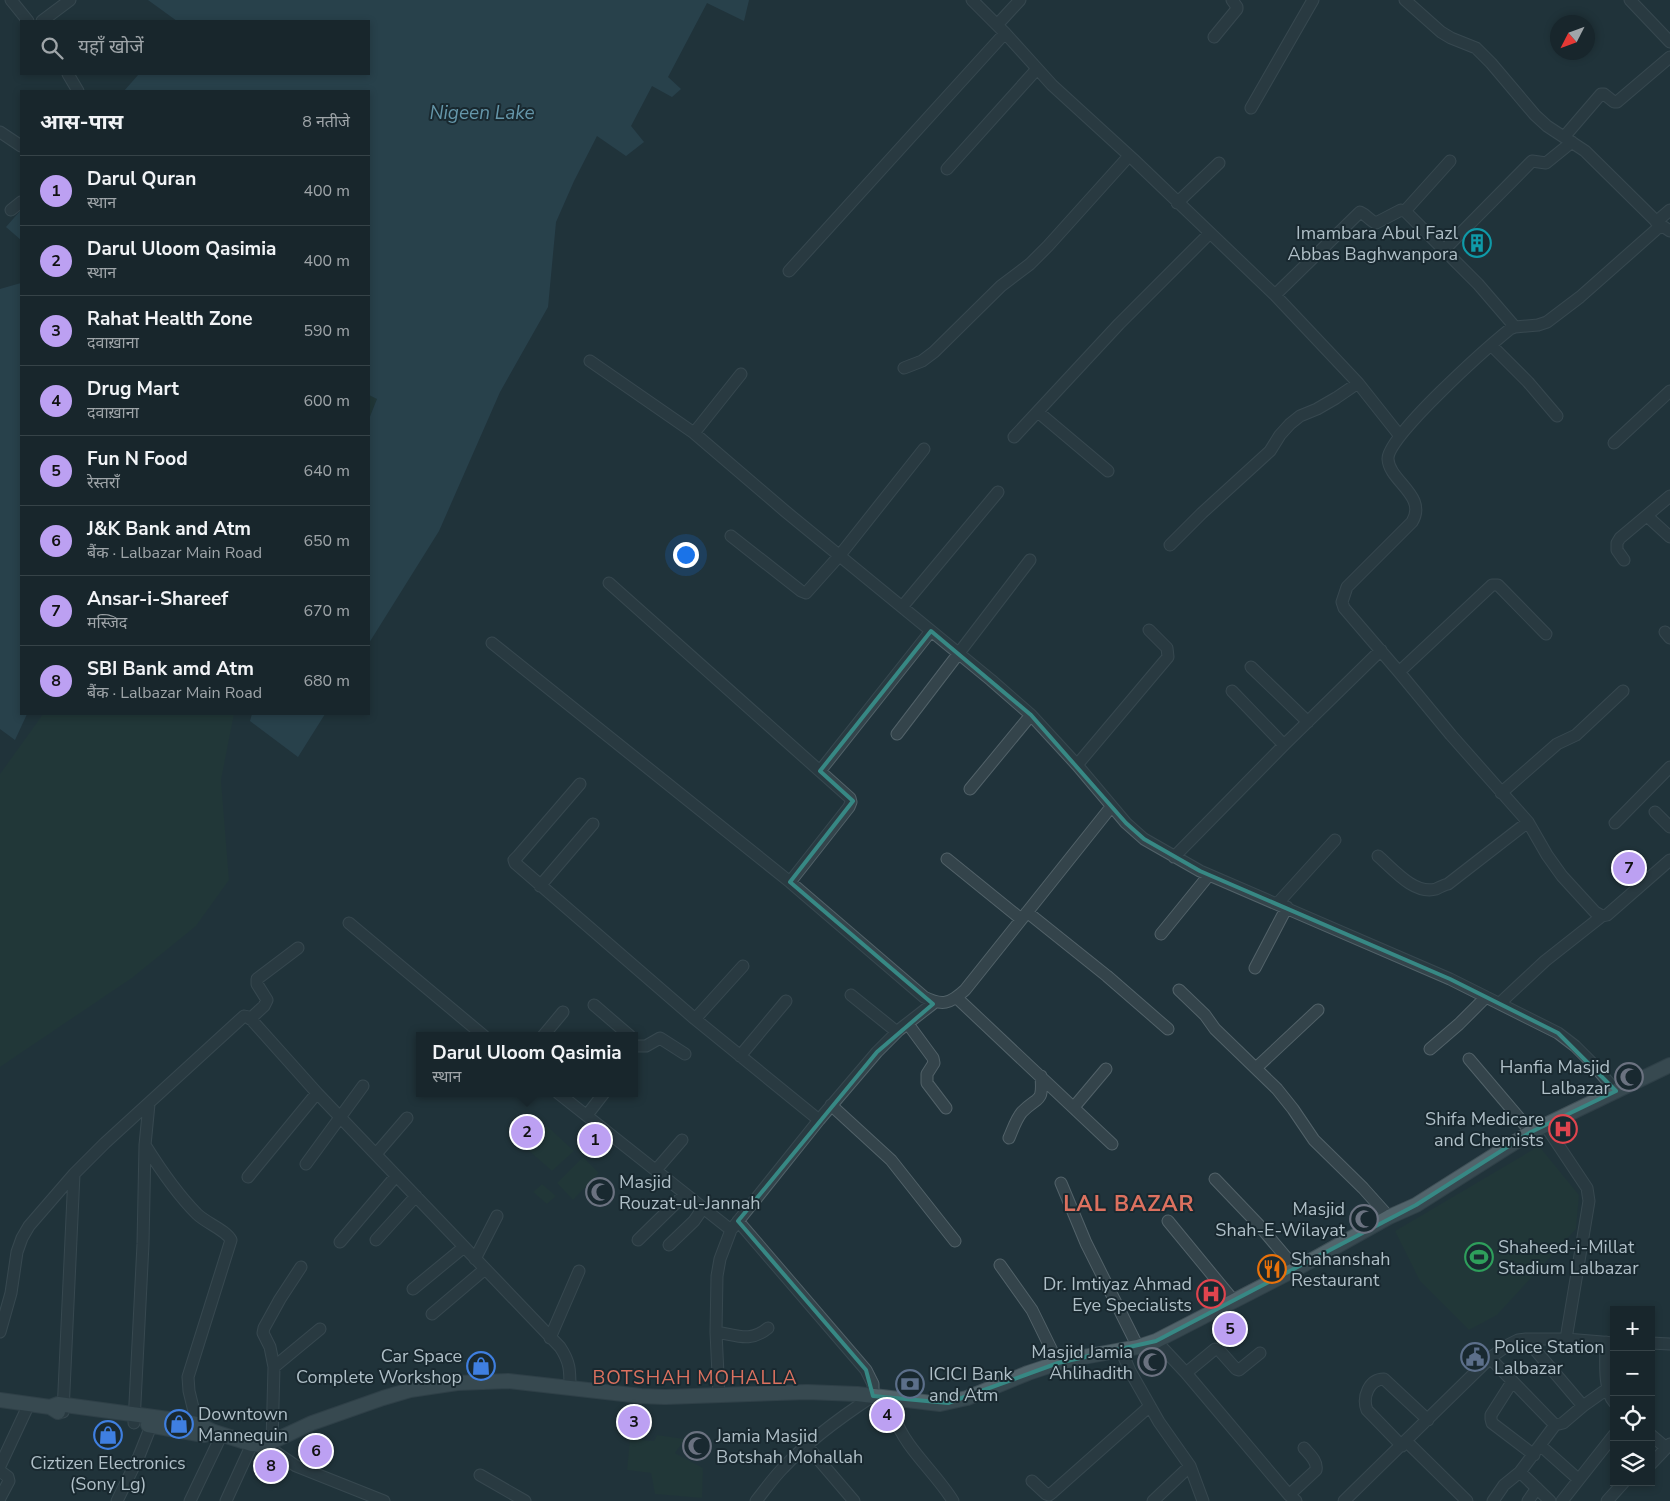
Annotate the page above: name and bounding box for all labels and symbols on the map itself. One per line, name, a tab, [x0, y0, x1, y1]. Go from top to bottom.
north arrow	[1550, 15, 1595, 60]
water label: Nigeen Lake	[429, 100, 535, 126]
place label: Imambara Abul Fazl Abbas Baghwanpora	[1288, 221, 1459, 266]
building icon: Imambara Abul Fazl Abbas Baghwanpora	[1462, 228, 1492, 258]
your location	[673, 542, 699, 568]
pin: 7	[1613, 849, 1645, 887]
place label: Hanfia Masjid Lalbazar	[1500, 1055, 1611, 1100]
mosque icon: Hanfia Masjid Lalbazar	[1614, 1062, 1644, 1092]
place label: Shifa Medicare and Chemists	[1425, 1107, 1544, 1152]
pin: 2	[511, 1113, 543, 1151]
hospital icon: Shifa Medicare and Chemists	[1548, 1114, 1578, 1144]
pin: 1	[579, 1121, 611, 1159]
place label: Masjid Rouzat-ul-Jannah	[619, 1170, 761, 1215]
mosque icon: Masjid Rouzat-ul-Jannah	[585, 1177, 615, 1207]
district label: LAL BAZAR	[1063, 1189, 1195, 1219]
place label: Masjid Shah-E-Wilayat	[1215, 1197, 1346, 1242]
mosque icon: Masjid Shah-E-Wilayat	[1349, 1204, 1379, 1234]
place label: Shaheed-i-Millat Stadium Lalbazar	[1498, 1235, 1639, 1280]
sports icon: Shaheed-i-Millat Stadium Lalbazar	[1464, 1242, 1494, 1272]
place label: Shahanshah Restaurant	[1291, 1247, 1390, 1292]
restaurant icon: Shahanshah Restaurant	[1257, 1254, 1287, 1284]
place label: Dr. Imtiyaz Ahmad Eye Specialists	[1043, 1272, 1192, 1317]
hospital icon: Dr. Imtiyaz Ahmad Eye Specialists	[1196, 1279, 1226, 1309]
pin: 5	[1214, 1310, 1246, 1348]
place label: Police Station Lalbazar	[1494, 1335, 1604, 1380]
place label: Masjid Jamia Ahlihadith	[1031, 1340, 1133, 1385]
public building icon: Police Station Lalbazar	[1460, 1342, 1490, 1372]
place label: Car Space Complete Workshop	[296, 1344, 462, 1389]
mosque icon: Masjid Jamia Ahlihadith	[1137, 1347, 1167, 1377]
shop icon: Car Space Complete Workshop	[466, 1351, 496, 1381]
place label: ICICI Bank and Atm	[929, 1362, 1014, 1407]
district label: BOTSHAH MOHALLA	[592, 1365, 798, 1391]
bank icon: ICICI Bank and Atm	[895, 1369, 925, 1399]
pin: 4	[871, 1396, 903, 1434]
place label: Downtown Mannequin	[198, 1402, 288, 1447]
pin: 3	[618, 1403, 650, 1441]
shop icon: Downtown Mannequin	[164, 1409, 194, 1439]
shop icon: Ciztizen Electronics (Sony Lg)	[93, 1420, 123, 1450]
place label: Jamia Masjid Botshah Mohallah	[715, 1424, 863, 1469]
mosque icon: Jamia Masjid Botshah Mohallah	[682, 1431, 712, 1461]
pin: 6	[300, 1432, 332, 1470]
pin: 8	[255, 1447, 287, 1485]
place label: Ciztizen Electronics (Sony Lg)	[30, 1451, 186, 1496]

